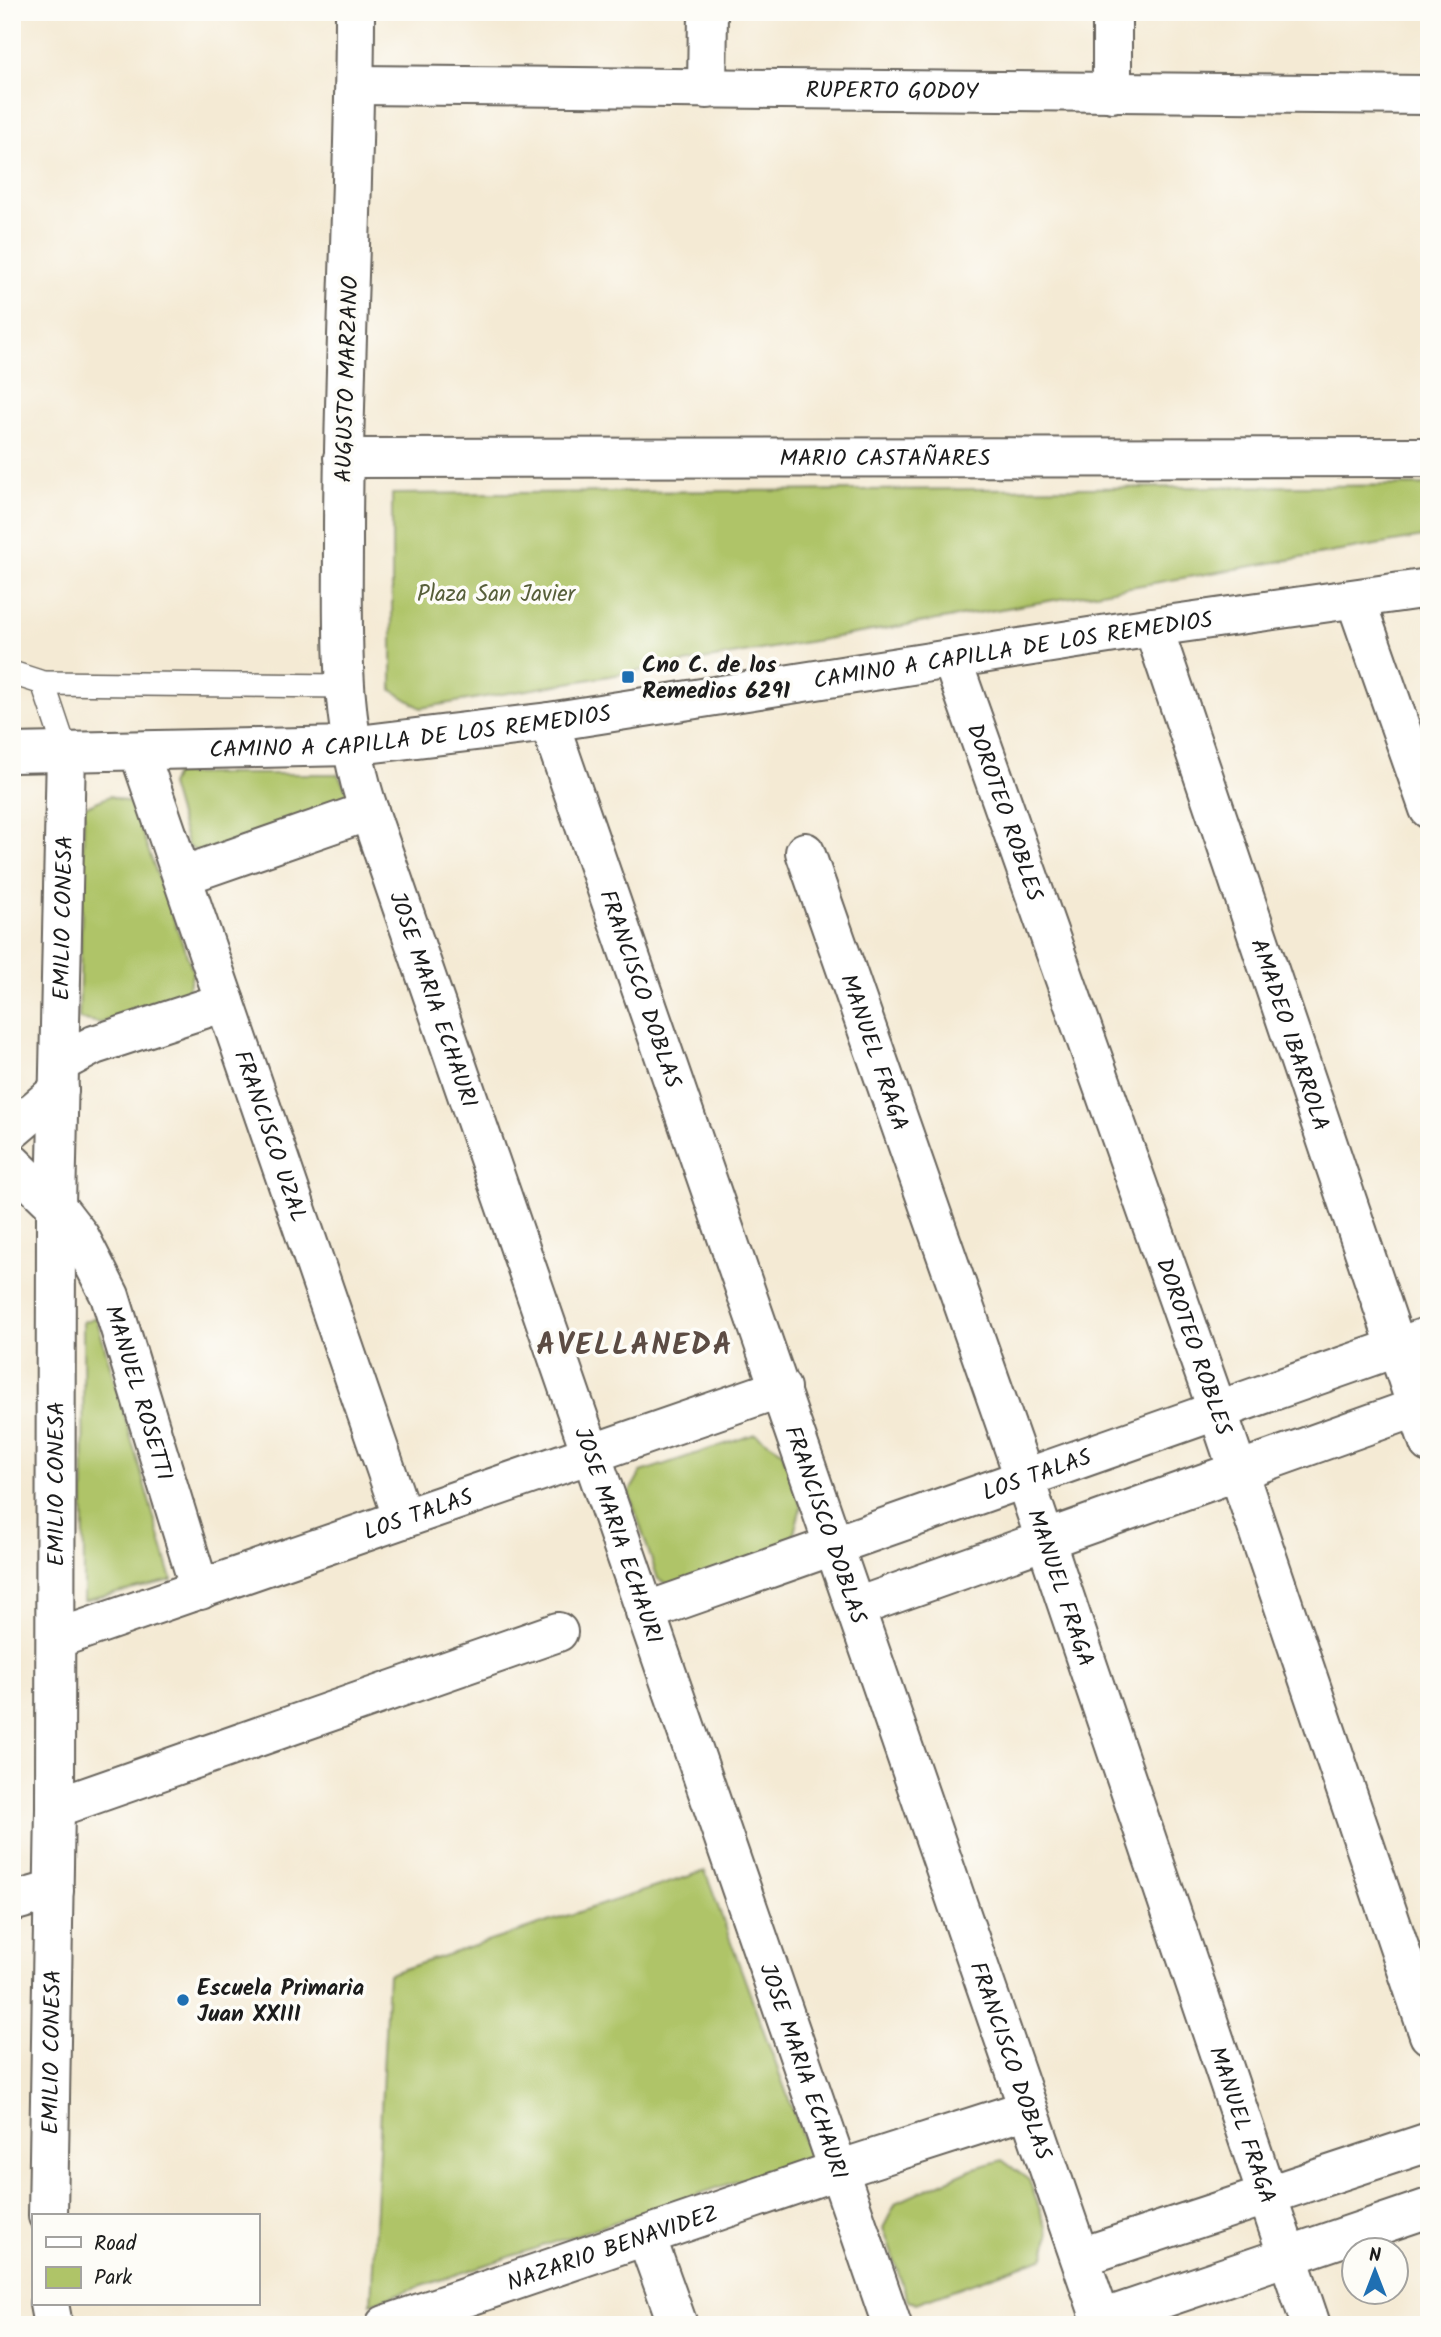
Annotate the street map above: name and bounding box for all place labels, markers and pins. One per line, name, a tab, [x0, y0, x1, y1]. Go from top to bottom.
place label: Cno C. de los Remedios 6291	[642, 648, 790, 710]
marker: Cno C. de los Remedios 6291	[620, 669, 636, 685]
place label: Escuela Primaria Juan XXIII	[197, 1971, 365, 2033]
marker: Escuela Primaria Juan XXIII	[175, 1992, 191, 2008]

